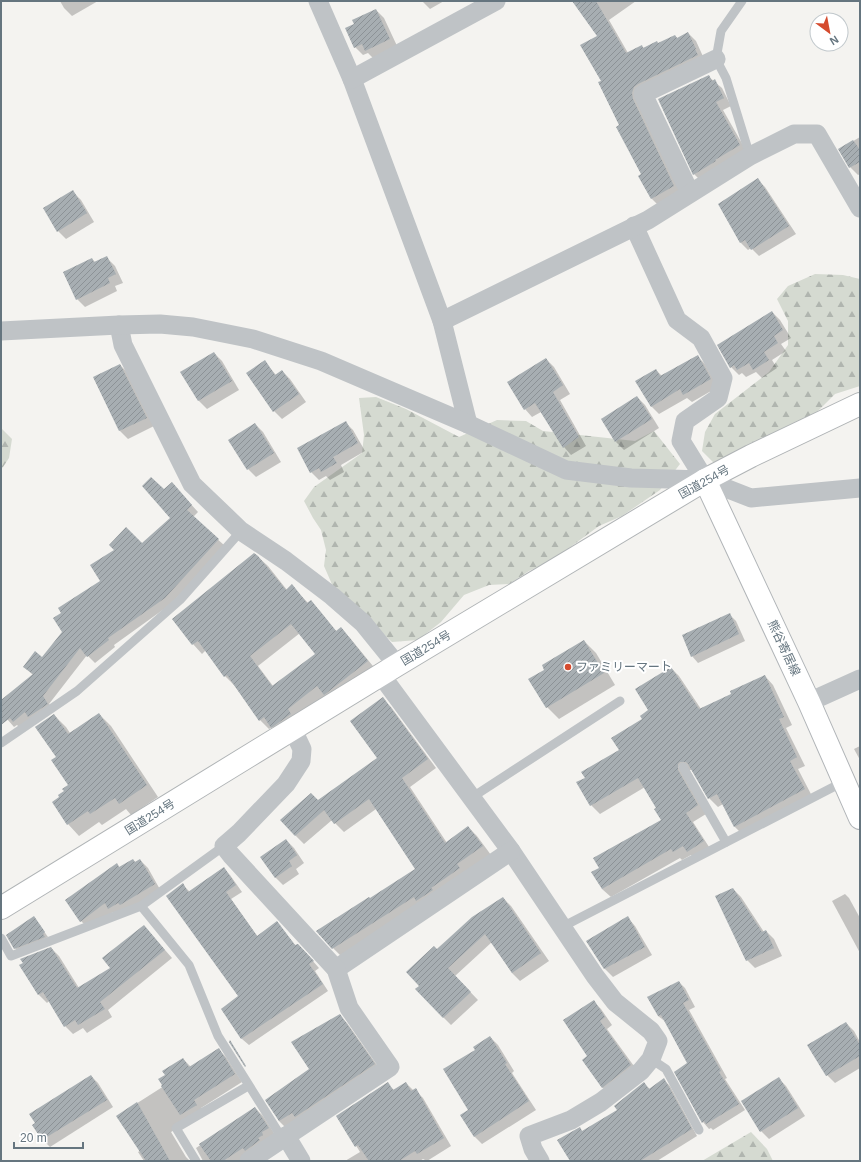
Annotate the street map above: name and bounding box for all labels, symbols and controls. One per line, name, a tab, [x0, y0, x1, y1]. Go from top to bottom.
north arrow	[809, 12, 849, 52]
text: N	[828, 33, 841, 48]
street label: 国道254号	[676, 462, 732, 502]
street label: 熊谷寄居線	[765, 618, 803, 678]
street label: 国道254号	[398, 628, 454, 668]
place label: ファミリーマート	[576, 660, 672, 674]
marker: ファミリーマート	[563, 662, 573, 672]
street label: 国道254号	[123, 796, 177, 838]
scale bar	[14, 1124, 83, 1150]
text: 20 m	[20, 1131, 47, 1145]

